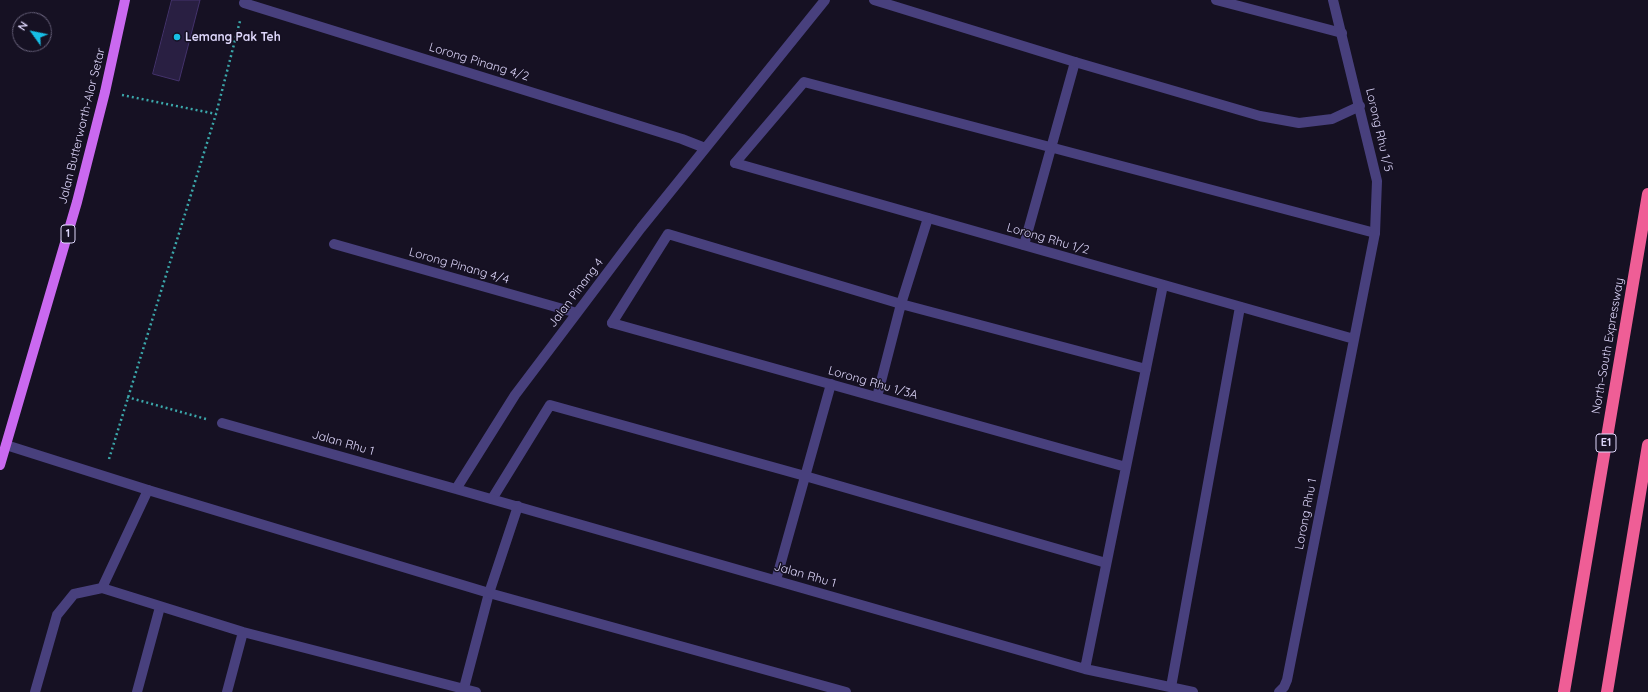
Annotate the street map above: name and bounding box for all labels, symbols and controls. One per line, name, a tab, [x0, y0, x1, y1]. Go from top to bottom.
north arrow	[12, 12, 52, 52]
text: N	[15, 19, 31, 33]
place label: Lemang Pak Teh	[185, 30, 281, 44]
marker: Lemang Pak Teh	[172, 32, 182, 42]
street label: Lorong Pinang 4/2	[427, 40, 531, 84]
street label: Jalan Butterworth-Alor Setar	[56, 46, 108, 206]
street label: Lorong Rhu 1/5	[1362, 87, 1396, 173]
street label: Lorong Rhu 1/2	[1005, 220, 1091, 258]
road number: 1	[61, 225, 75, 243]
street label: Lorong Pinang 4/4	[407, 245, 511, 287]
street label: Jalan Pinang 4	[545, 256, 607, 330]
street label: North–South Expressway	[1589, 277, 1627, 415]
street label: Lorong Rhu 1/3A	[826, 363, 920, 403]
street label: Jalan Rhu 1	[310, 427, 376, 459]
road number: E1	[1596, 434, 1616, 452]
street label: Lorong Rhu 1	[1292, 477, 1320, 551]
street label: Jalan Rhu 1	[772, 559, 838, 591]

